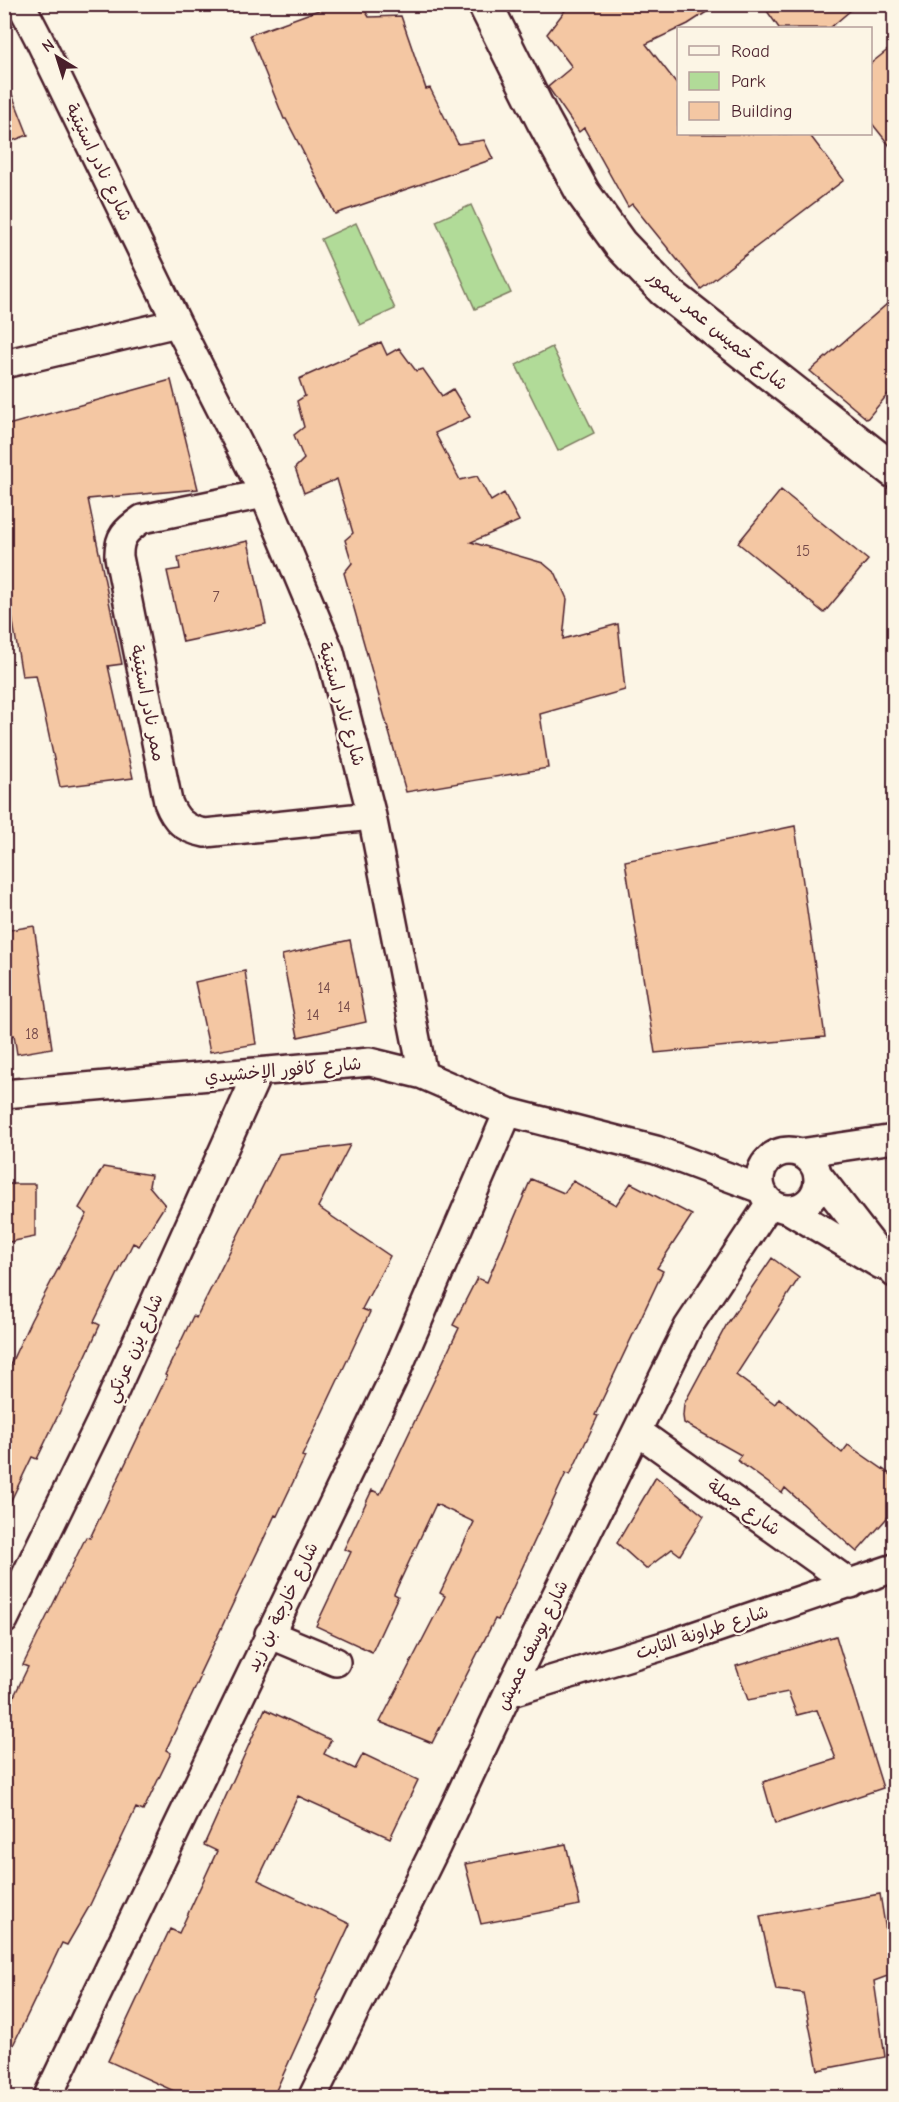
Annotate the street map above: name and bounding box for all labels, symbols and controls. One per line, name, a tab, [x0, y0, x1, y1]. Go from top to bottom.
north arrow	[27, 27, 87, 87]
legend	[677, 27, 872, 135]
text: N	[39, 36, 58, 56]
text: Road	[731, 41, 770, 62]
text: Park	[731, 71, 766, 92]
street label: شارع نادر استيتية	[60, 100, 136, 225]
text: Building	[731, 101, 793, 122]
street label: شارع خميس عمر سمور	[642, 265, 792, 396]
house number: 15	[796, 542, 810, 560]
house number: 7	[212, 588, 220, 606]
street label: شارع نادر استيتية	[313, 640, 369, 769]
street label: ممر نادر استيتية	[126, 643, 169, 763]
house number: 14	[317, 979, 331, 997]
house number: 14	[337, 998, 351, 1016]
house number: 14	[306, 1006, 320, 1024]
house number: 18	[25, 1025, 39, 1043]
street label: شارع كافور الإخشيدي	[204, 1053, 363, 1090]
street label: شارع يزن عرنكي	[101, 1291, 172, 1408]
street label: شارع جملة	[703, 1475, 784, 1541]
street label: شارع خارجة بن زيد	[242, 1539, 324, 1676]
street label: شارع يوسف عميش	[492, 1577, 574, 1714]
street label: شارع طراونة الثابت	[633, 1601, 772, 1665]

